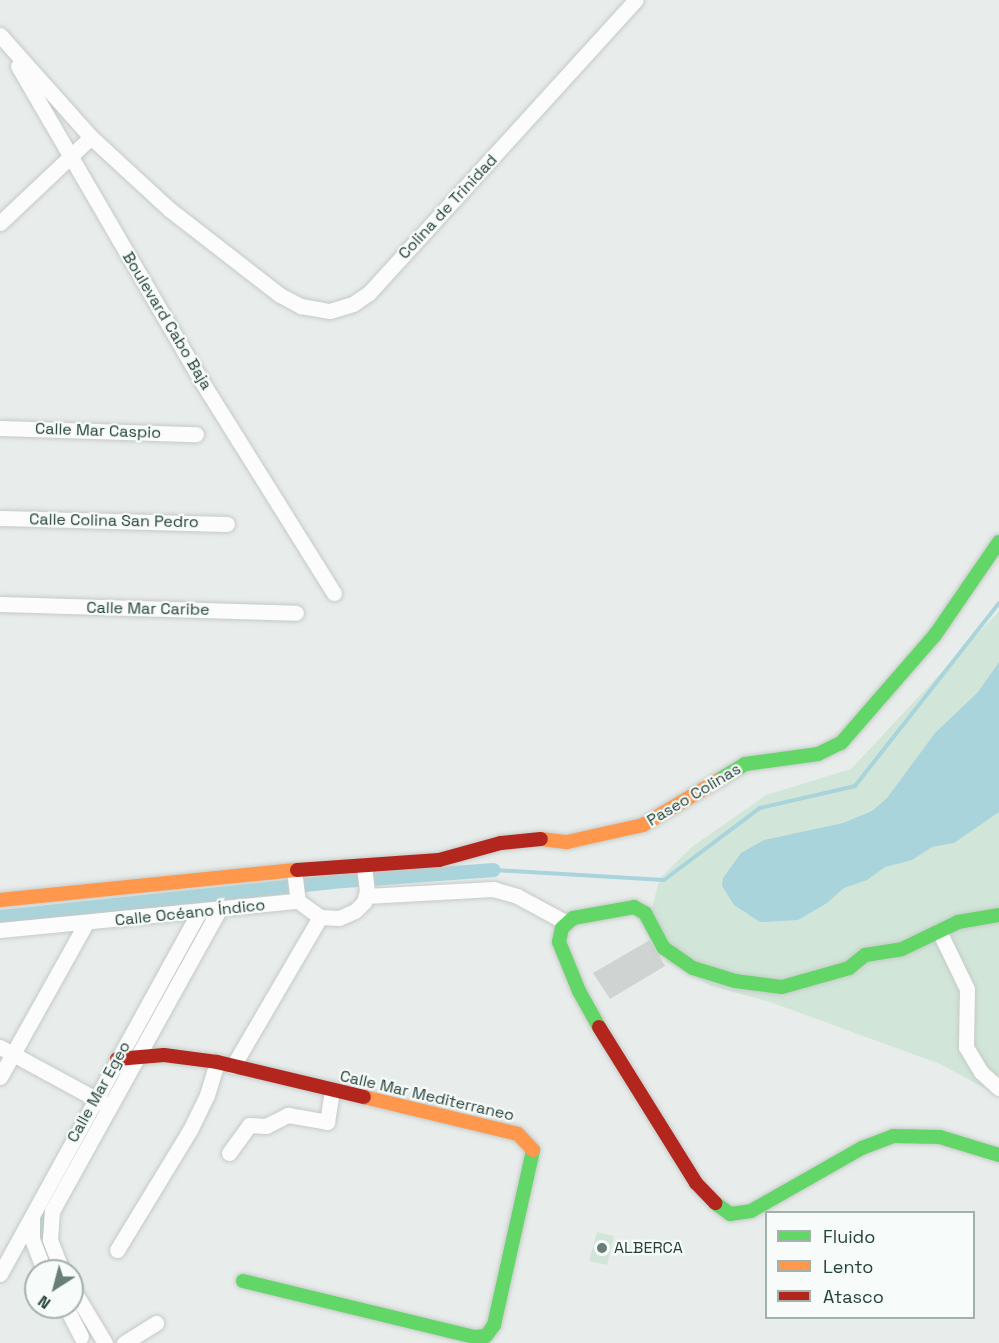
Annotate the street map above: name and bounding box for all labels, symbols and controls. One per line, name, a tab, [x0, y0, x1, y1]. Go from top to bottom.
street label: Colina de Trinidad	[394, 151, 502, 263]
street label: Boulevard Cabo Baja	[118, 248, 216, 394]
street label: Calle Mar Caspio	[35, 419, 161, 443]
street label: Calle Colina San Pedro	[29, 510, 199, 532]
street label: Calle Mar Caribe	[86, 598, 210, 620]
street label: Paseo Colinas	[644, 760, 744, 830]
street label: Calle Océano Índico	[114, 896, 266, 930]
street label: Calle Mar Egeo	[63, 1038, 135, 1146]
street label: Calle Mar Mediterraneo	[338, 1067, 516, 1125]
legend	[765, 1211, 975, 1319]
text: Fluido	[823, 1225, 875, 1248]
place label: ALBERCA	[614, 1238, 683, 1258]
marker: ALBERCA	[595, 1241, 609, 1255]
text: Lento	[823, 1255, 873, 1278]
north arrow	[24, 1259, 84, 1319]
text: Atasco	[823, 1285, 884, 1308]
text: N	[34, 1291, 55, 1314]

